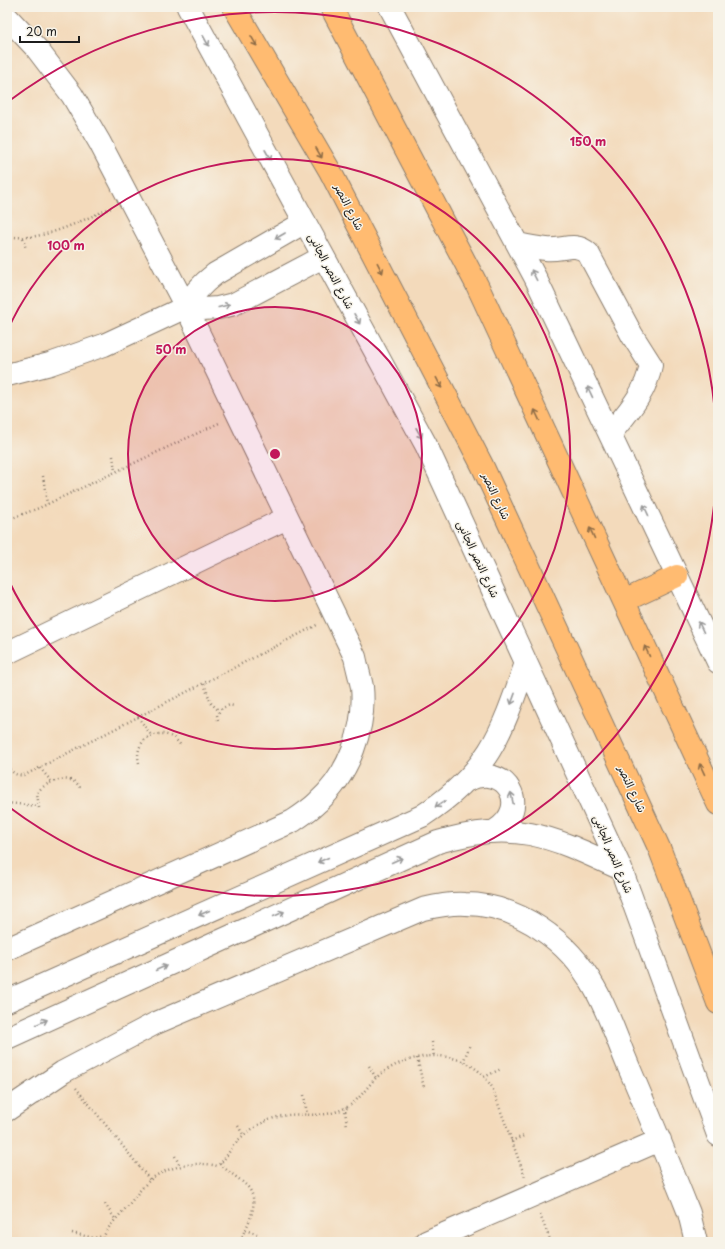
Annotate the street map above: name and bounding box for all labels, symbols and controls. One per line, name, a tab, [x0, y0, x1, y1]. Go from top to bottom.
scale bar	[20, 18, 79, 44]
text: 20 m	[26, 22, 57, 40]
one-way arrow	[203, 35, 211, 47]
one-way arrow	[250, 35, 258, 47]
text: 150 m	[570, 132, 606, 150]
one-way arrow	[316, 147, 324, 159]
one-way arrow	[265, 149, 273, 161]
street label: شارع النصر	[329, 180, 368, 233]
street label: شارع النصر الجانبى	[303, 230, 359, 312]
one-way arrow	[274, 233, 286, 241]
text: 100 m	[47, 236, 85, 254]
one-way arrow	[377, 262, 384, 274]
one-way arrow	[530, 269, 537, 281]
one-way arrow	[218, 302, 231, 309]
one-way arrow	[354, 313, 361, 325]
text: 50 m	[155, 340, 187, 358]
one-way arrow	[436, 377, 444, 389]
one-way arrow	[586, 386, 593, 398]
one-way arrow	[533, 409, 540, 421]
one-way arrow	[416, 427, 424, 439]
centre of rings	[268, 447, 282, 461]
street label: شارع النصر	[477, 469, 515, 523]
one-way arrow	[642, 504, 649, 516]
street label: شارع النصر الجانبى	[452, 517, 504, 601]
one-way arrow	[588, 527, 595, 539]
one-way arrow	[697, 621, 704, 633]
one-way arrow	[643, 645, 650, 657]
one-way arrow	[509, 693, 516, 706]
street label: شارع النصر	[613, 762, 651, 816]
one-way arrow	[698, 763, 705, 775]
one-way arrow	[508, 792, 516, 805]
one-way arrow	[435, 800, 446, 808]
street label: شارع النصر الجانبى	[588, 812, 638, 896]
one-way arrow	[391, 856, 403, 864]
one-way arrow	[318, 857, 330, 864]
one-way arrow	[199, 910, 211, 917]
one-way arrow	[273, 910, 285, 917]
one-way arrow	[154, 964, 166, 971]
one-way arrow	[36, 1018, 48, 1025]

